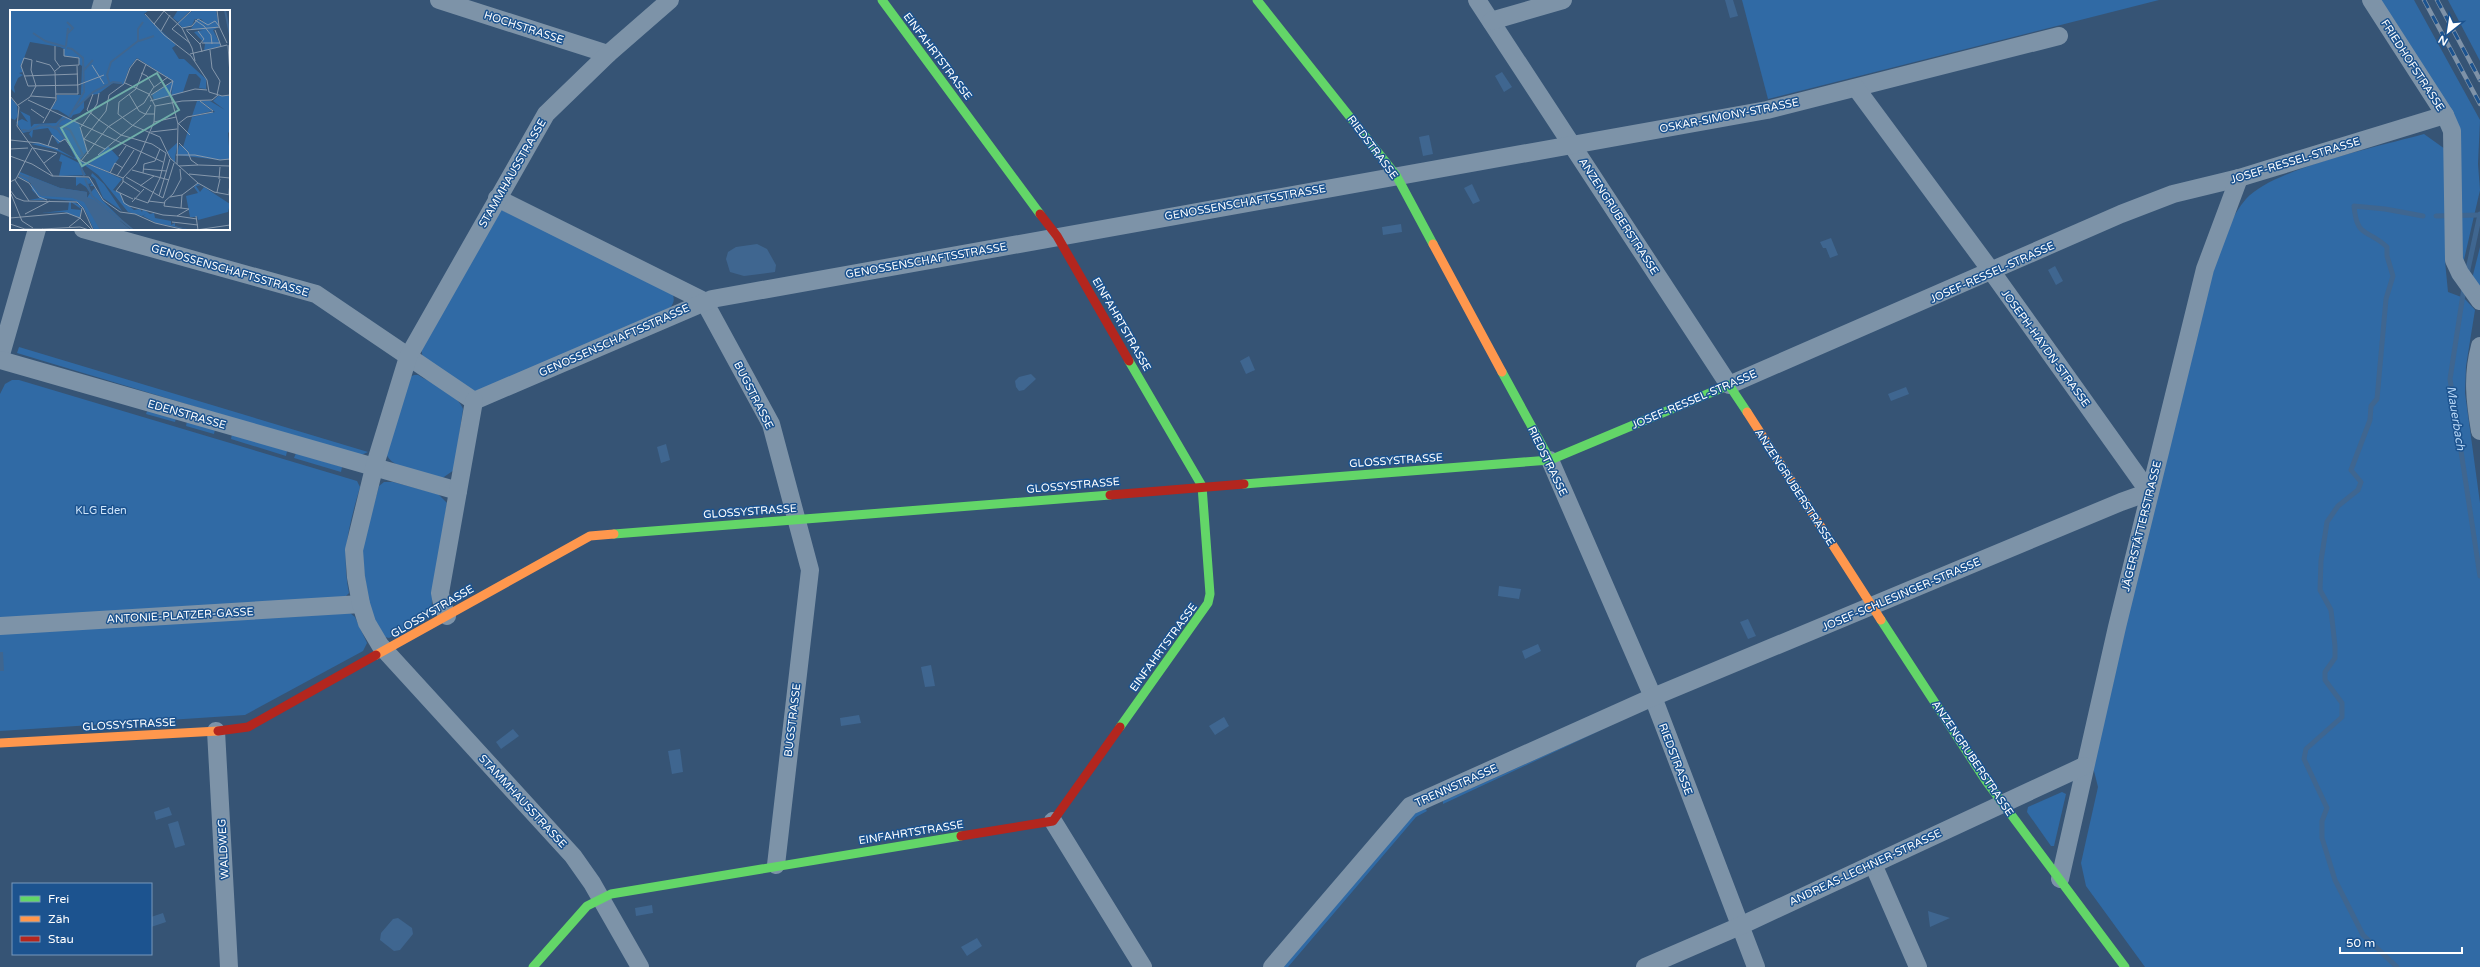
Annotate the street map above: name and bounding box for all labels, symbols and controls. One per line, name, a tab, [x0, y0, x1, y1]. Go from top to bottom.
street label: HOCHSTRASSE	[482, 8, 565, 46]
inset map	[10, 10, 230, 230]
street label: EINFAHRTSTRASSE	[901, 10, 975, 102]
north arrow	[2428, 12, 2468, 52]
street label: FRIEDHOFSTRASSE	[2378, 17, 2447, 113]
text: N	[2436, 32, 2450, 48]
street label: OSKAR-SIMONY-STRASSE	[1658, 96, 1800, 135]
street label: RIEDSTRASSE	[1345, 113, 1401, 182]
street label: STAMMHAUSSTRASSE	[476, 117, 549, 230]
street label: JOSEF-RESSEL-STRASSE	[2229, 135, 2361, 186]
street label: ANZENGRUBERSTRASSE	[1576, 155, 1661, 277]
street label: GENOSSENSCHAFTSSTRASSE	[1164, 182, 1327, 223]
street label: JOSEF-RESSEL-STRASSE	[1928, 239, 2056, 306]
street label: GENOSSENSCHAFTSSTRASSE	[845, 240, 1008, 281]
street label: GENOSSENSCHAFTSSTRASSE	[150, 242, 310, 299]
street label: EINFAHRTSTRASSE	[1089, 275, 1154, 373]
street label: JOSEPH-HAYDN-STRASSE	[1999, 287, 2093, 410]
street label: GENOSSENSCHAFTSSTRASSE	[537, 301, 691, 380]
street label: BUGSTRASSE	[731, 359, 776, 431]
street label: JOSEF-RESSEL-STRASSE	[1630, 367, 1759, 432]
water label: Mauerbach	[2444, 385, 2468, 452]
street label: EDENSTRASSE	[146, 397, 227, 432]
street label: RIEDSTRASSE	[1525, 424, 1570, 498]
street label: ANZENGRUBERSTRASSE	[1752, 426, 1837, 548]
street label: GLOSSYSTRASSE	[1349, 451, 1443, 470]
street label: JÄGERSTÄTTERSTRASSE	[2119, 459, 2164, 593]
street label: GLOSSYSTRASSE	[1026, 475, 1120, 496]
street label: GLOSSYSTRASSE	[703, 502, 797, 521]
park label: KLG Eden	[75, 504, 127, 517]
street label: JOSEF-SCHLESINGER-STRASSE	[1820, 555, 1982, 634]
street label: GLOSSYSTRASSE	[388, 582, 476, 640]
street label: EINFAHRTSTRASSE	[1127, 601, 1200, 694]
street label: ANTONIE-PLATZER-GASSE	[106, 605, 254, 626]
street label: BUGSTRASSE	[782, 683, 803, 758]
street label: ANZENGRUBERSTRASSE	[1929, 698, 2016, 819]
street label: GLOSSYSTRASSE	[82, 716, 176, 733]
street label: RIEDSTRASSE	[1656, 721, 1695, 797]
street label: STAMMHAUSSTRASSE	[476, 752, 569, 851]
street label: TRENNSTRASSE	[1413, 761, 1499, 809]
street label: EINFAHRTSTRASSE	[858, 818, 964, 847]
street label: WALDWEG	[215, 819, 232, 879]
street label: ANDREAS-LECHNER-STRASSE	[1787, 826, 1943, 909]
legend	[12, 883, 152, 955]
text: Frei	[48, 892, 69, 906]
text: Zäh	[48, 912, 70, 926]
scale bar	[2340, 929, 2462, 955]
text: Stau	[48, 932, 74, 946]
text: 50 m	[2346, 936, 2375, 950]

